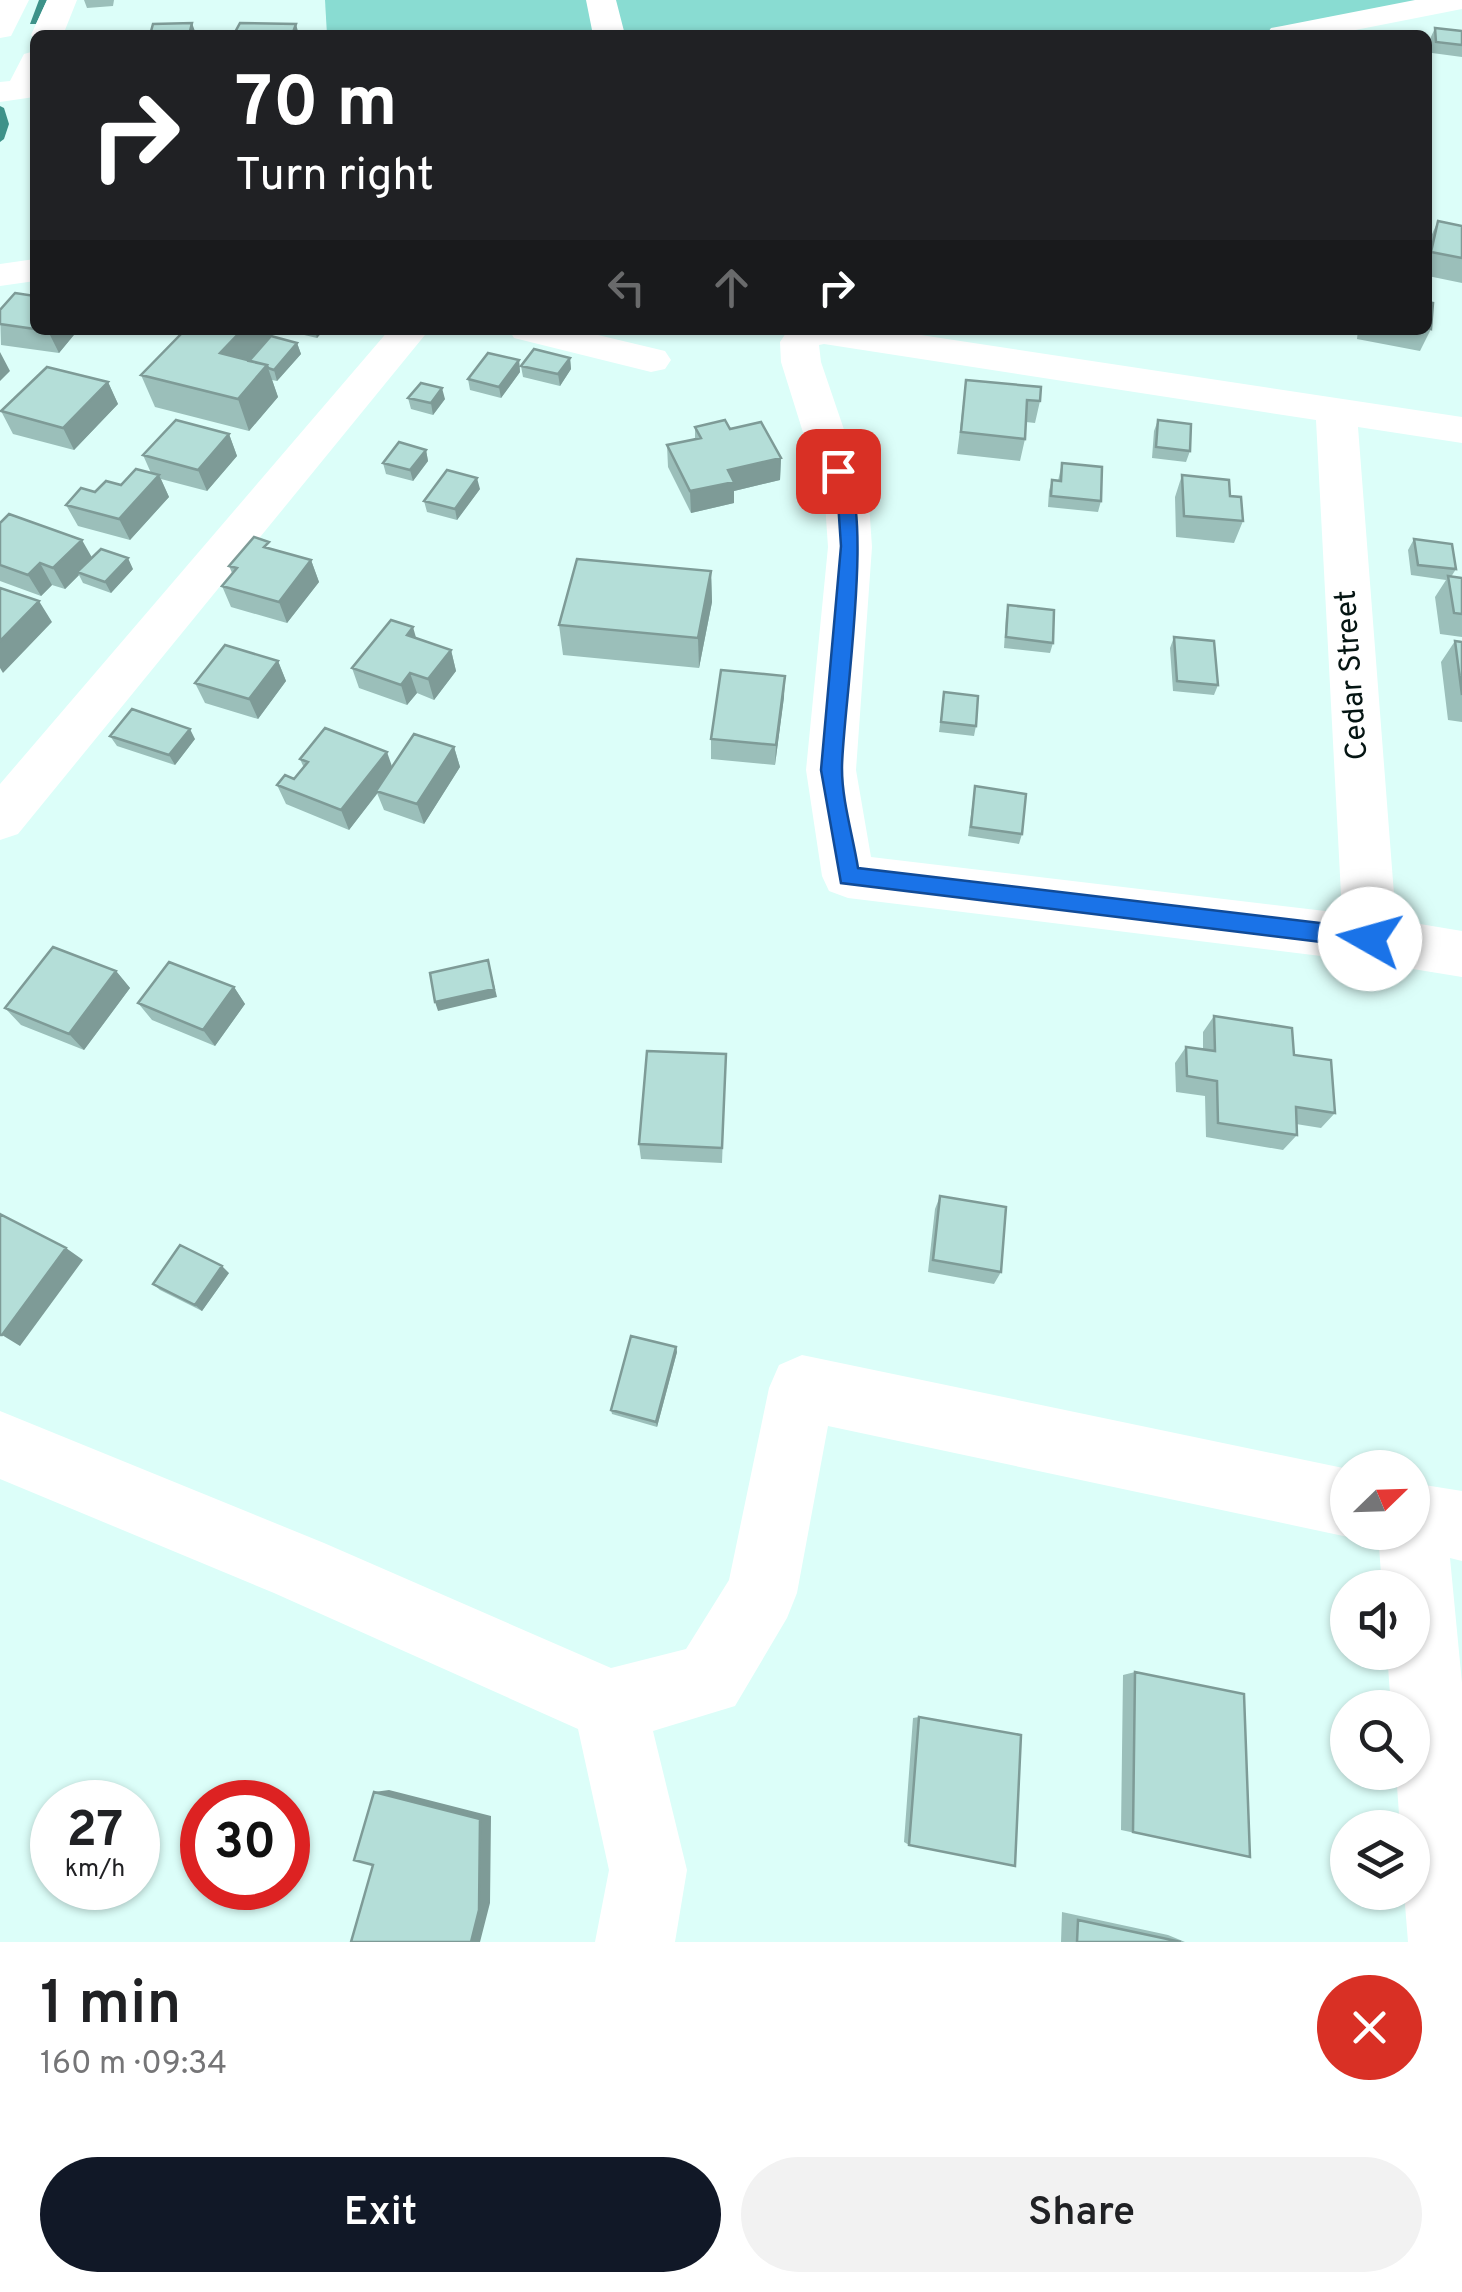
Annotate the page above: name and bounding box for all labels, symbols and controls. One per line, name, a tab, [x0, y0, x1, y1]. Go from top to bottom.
text: 70 m	[235, 62, 398, 151]
icon: right	[70, 70, 200, 200]
text: Turn right	[235, 149, 434, 206]
icon: left	[599, 260, 654, 315]
icon: ahead	[704, 260, 759, 315]
icon: right	[809, 260, 864, 315]
pin	[796, 429, 881, 514]
icon: arrive	[811, 444, 866, 499]
street label: Cedar Street	[1329, 589, 1377, 761]
position arrow	[1318, 887, 1422, 991]
north arrow	[1330, 1450, 1430, 1550]
map controls	[1330, 1450, 1430, 1910]
button: sound	[1330, 1570, 1430, 1670]
button: search	[1330, 1690, 1430, 1790]
speed limit sign: 30	[180, 1780, 310, 1910]
text: 27	[67, 1801, 123, 1864]
button: layers	[1330, 1810, 1430, 1910]
text: km/h	[65, 1854, 125, 1886]
text: 1 min	[40, 1969, 181, 2045]
button: close	[1317, 1975, 1422, 2080]
text: 160 m · 09:34	[40, 2045, 227, 2085]
button: Exit	[40, 2157, 721, 2272]
button: Share	[741, 2157, 1422, 2272]

